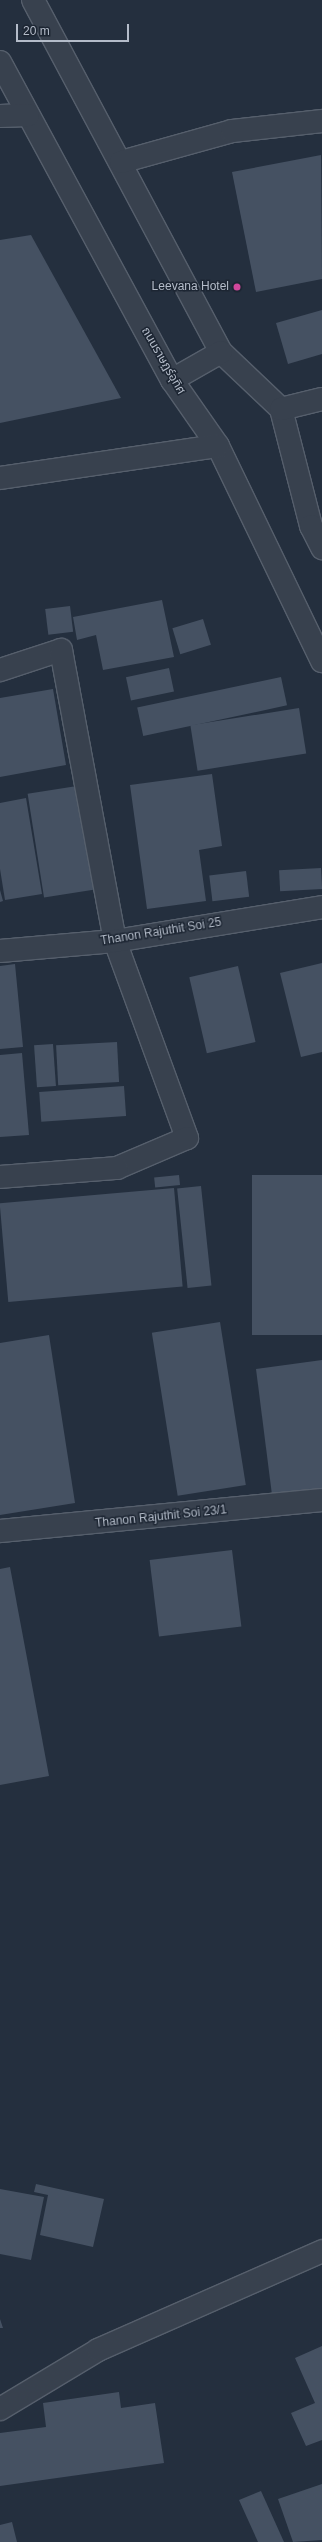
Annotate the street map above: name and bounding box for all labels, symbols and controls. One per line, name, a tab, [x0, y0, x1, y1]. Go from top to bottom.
scale bar	[18, 16, 131, 42]
text: 20 m	[23, 24, 50, 38]
place label: Leevana Hotel	[152, 280, 229, 294]
marker: Leevana Hotel	[232, 282, 242, 292]
street label: ถนนราษฏร์อุทิศ	[138, 325, 188, 397]
street label: Thanon Rajuthit Soi 25	[100, 915, 222, 949]
street label: Thanon Rajuthit Soi 23/1	[95, 1503, 227, 1531]

